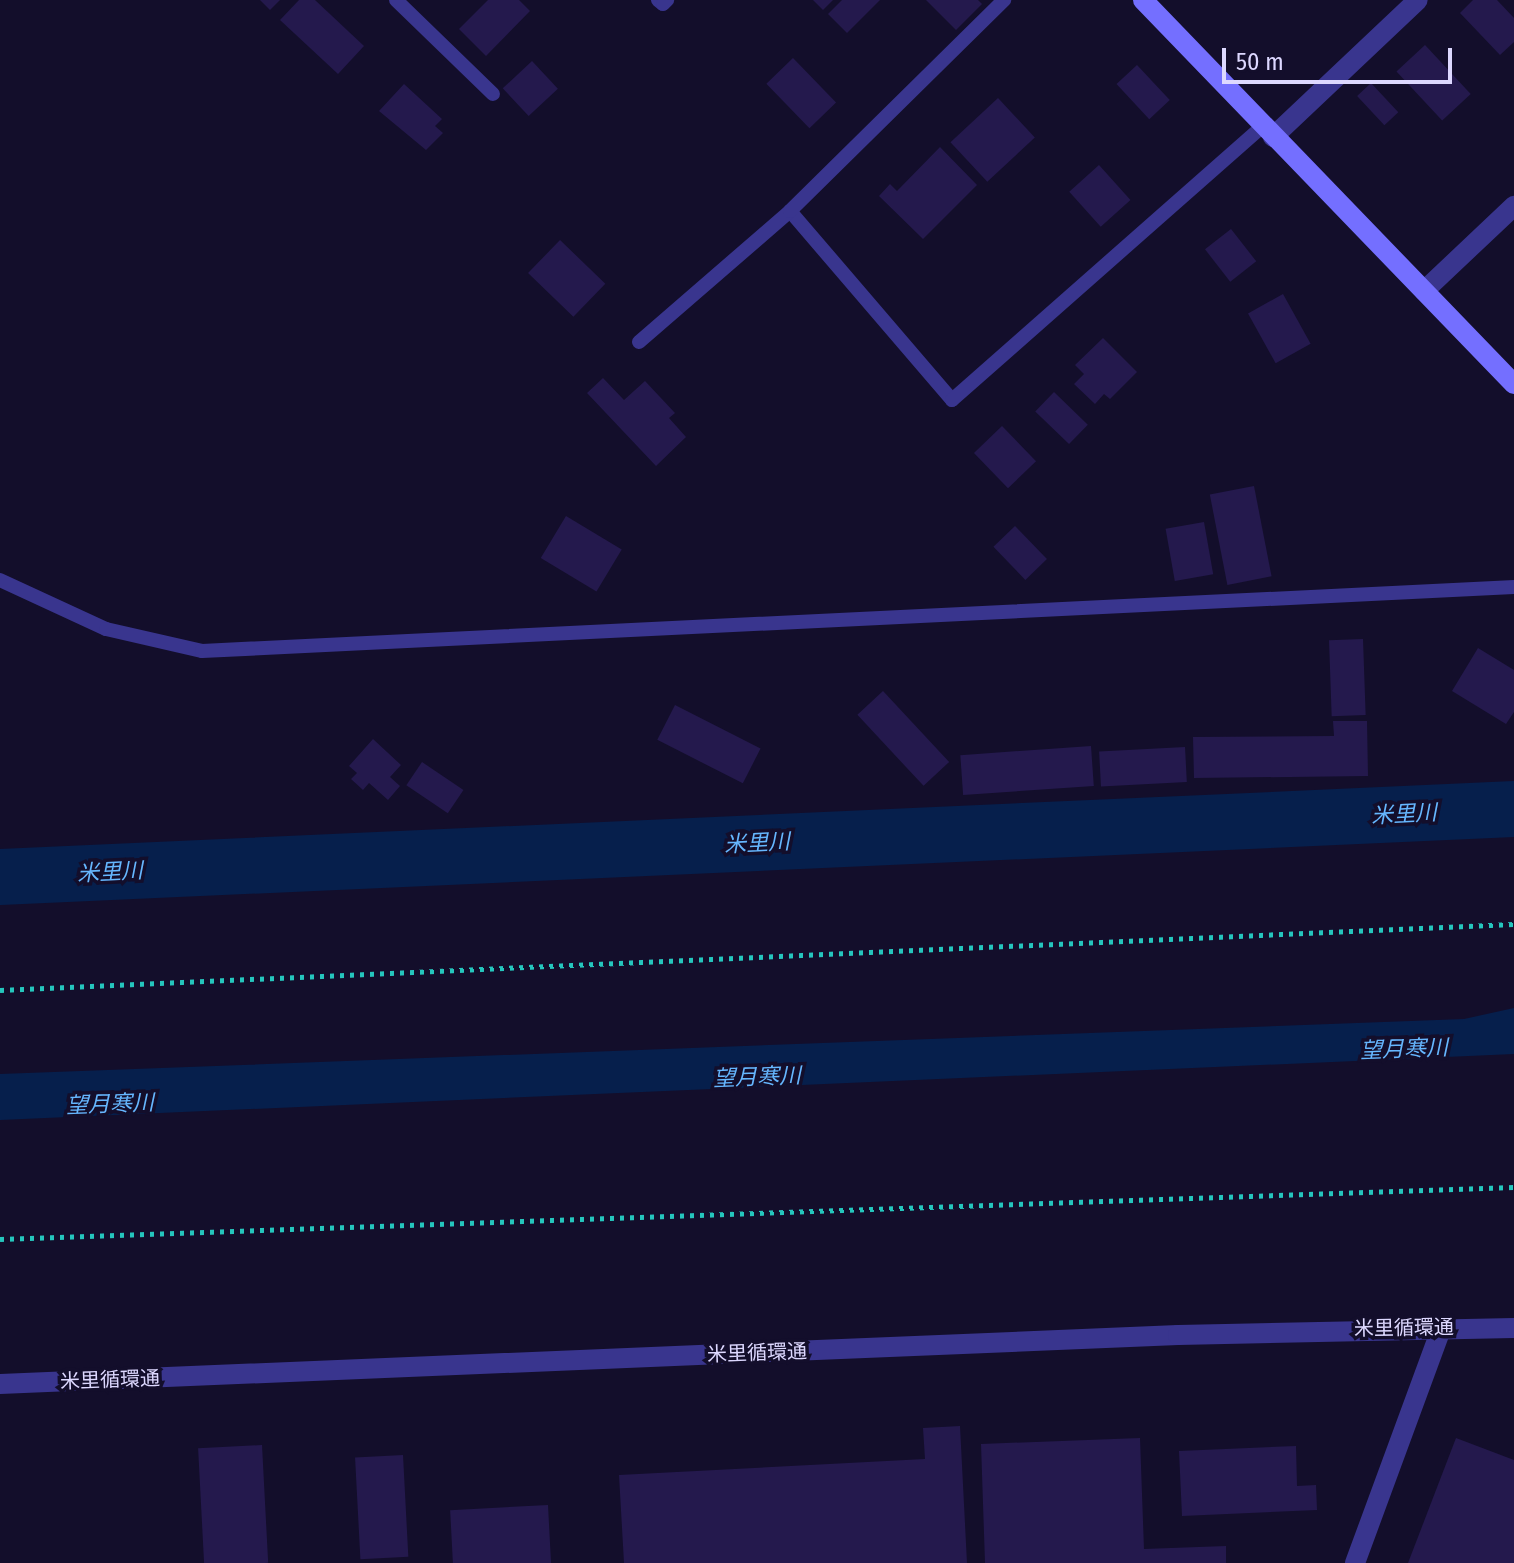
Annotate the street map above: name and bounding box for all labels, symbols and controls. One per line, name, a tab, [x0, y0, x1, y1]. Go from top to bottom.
scale bar	[1226, 32, 1456, 82]
text: 50 m	[1236, 48, 1284, 76]
water label: 米里川	[1370, 799, 1438, 829]
water label: 米里川	[723, 828, 791, 858]
water label: 米里川	[76, 857, 144, 887]
water label: 望月寒川	[1360, 1034, 1448, 1064]
water label: 望月寒川	[713, 1062, 801, 1092]
water label: 望月寒川	[66, 1089, 154, 1119]
street label: 米里循環通	[1354, 1315, 1454, 1341]
street label: 米里循環通	[707, 1339, 807, 1367]
street label: 米里循環通	[60, 1366, 160, 1394]

